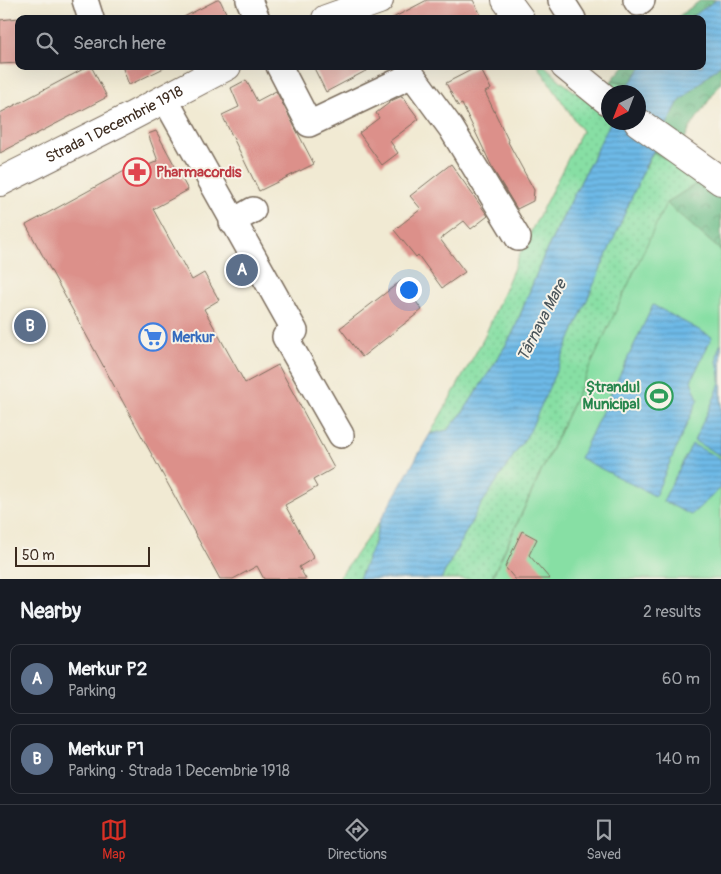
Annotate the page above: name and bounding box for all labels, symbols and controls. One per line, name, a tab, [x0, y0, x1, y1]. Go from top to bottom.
search box	[15, 15, 706, 70]
icon: search	[33, 29, 61, 57]
text: Search here	[73, 31, 166, 55]
street label: Strada 1 Decembrie 1918	[42, 82, 187, 168]
north arrow	[601, 85, 646, 130]
pharmacy icon: Pharmacordis	[122, 157, 152, 187]
place label: Pharmacordis	[156, 163, 242, 182]
pin: A	[226, 251, 258, 289]
water label: Târnava Mare	[513, 274, 572, 365]
your location	[396, 277, 422, 303]
pin: B	[14, 307, 46, 345]
supermarket icon: Merkur	[138, 322, 168, 352]
place label: Merkur	[172, 328, 215, 347]
place label: Ștrandul Municipal	[583, 378, 640, 414]
sports icon: Ștrandul Municipal	[644, 381, 674, 411]
scale bar	[15, 544, 150, 567]
text: 50 m	[22, 547, 55, 564]
text: Nearby	[20, 598, 81, 625]
text: 2 results	[643, 602, 701, 622]
text: Merkur P2	[68, 657, 147, 681]
text: A	[32, 669, 42, 689]
text: 60 m	[662, 669, 700, 689]
text: Parking	[68, 681, 116, 701]
text: Merkur P1	[68, 737, 144, 761]
text: B	[32, 749, 42, 769]
text: 140 m	[656, 749, 700, 769]
text: Parking · Strada 1 Decembrie 1918	[68, 761, 290, 781]
tab: Map	[100, 816, 128, 863]
tab: Directions	[327, 816, 387, 863]
tab: Saved	[586, 816, 621, 863]

